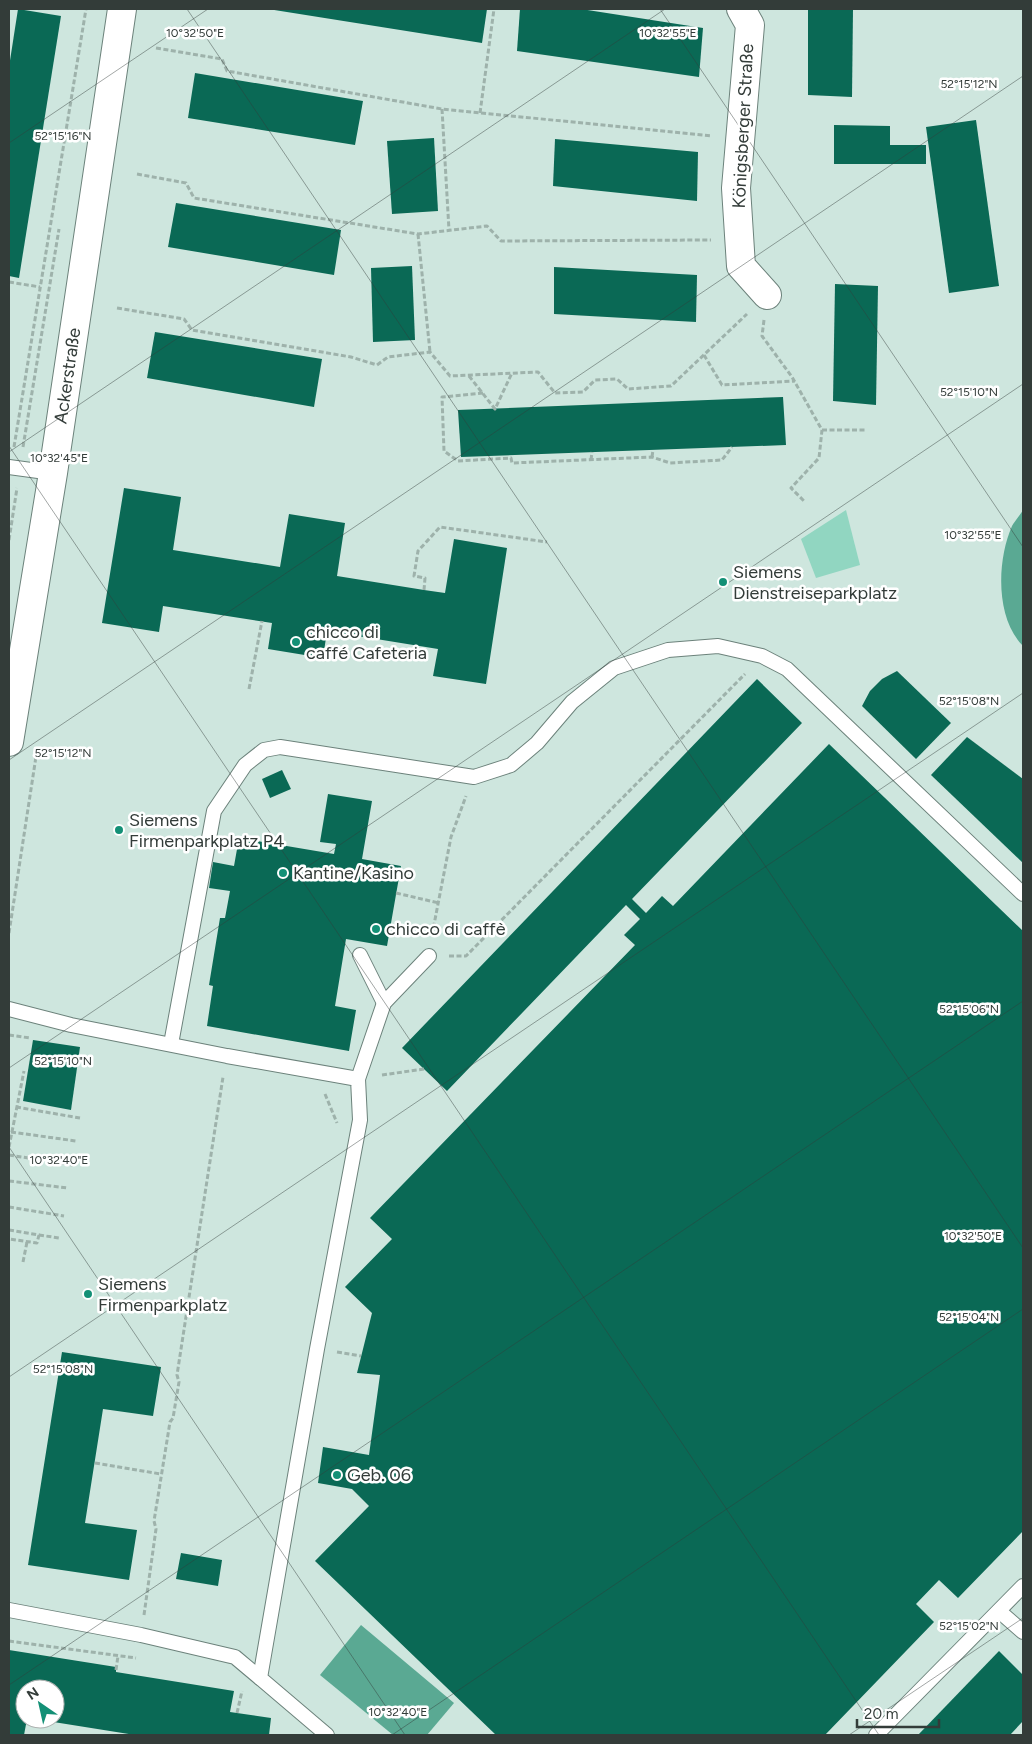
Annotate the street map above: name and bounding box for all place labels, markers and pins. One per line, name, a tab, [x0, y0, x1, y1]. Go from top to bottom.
place label: Siemens Dienstreiseparkplatz	[733, 561, 897, 604]
marker: Siemens Dienstreiseparkplatz	[717, 576, 729, 588]
place label: chicco di caffé Cafeteria	[306, 621, 427, 664]
marker: chicco di caffé Cafeteria	[290, 636, 302, 648]
place label: Siemens Firmenparkplatz P4	[129, 809, 284, 852]
marker: Siemens Firmenparkplatz P4	[113, 824, 125, 836]
place label: Kantine/Kasino	[293, 862, 414, 884]
marker: Kantine/Kasino	[277, 867, 289, 879]
place label: chicco di caffè	[386, 918, 506, 940]
marker: chicco di caffè	[370, 923, 382, 935]
place label: Siemens Firmenparkplatz	[98, 1273, 227, 1316]
marker: Siemens Firmenparkplatz	[82, 1288, 94, 1300]
place label: Geb. 06	[347, 1464, 411, 1486]
marker: Geb. 06	[331, 1469, 343, 1481]

